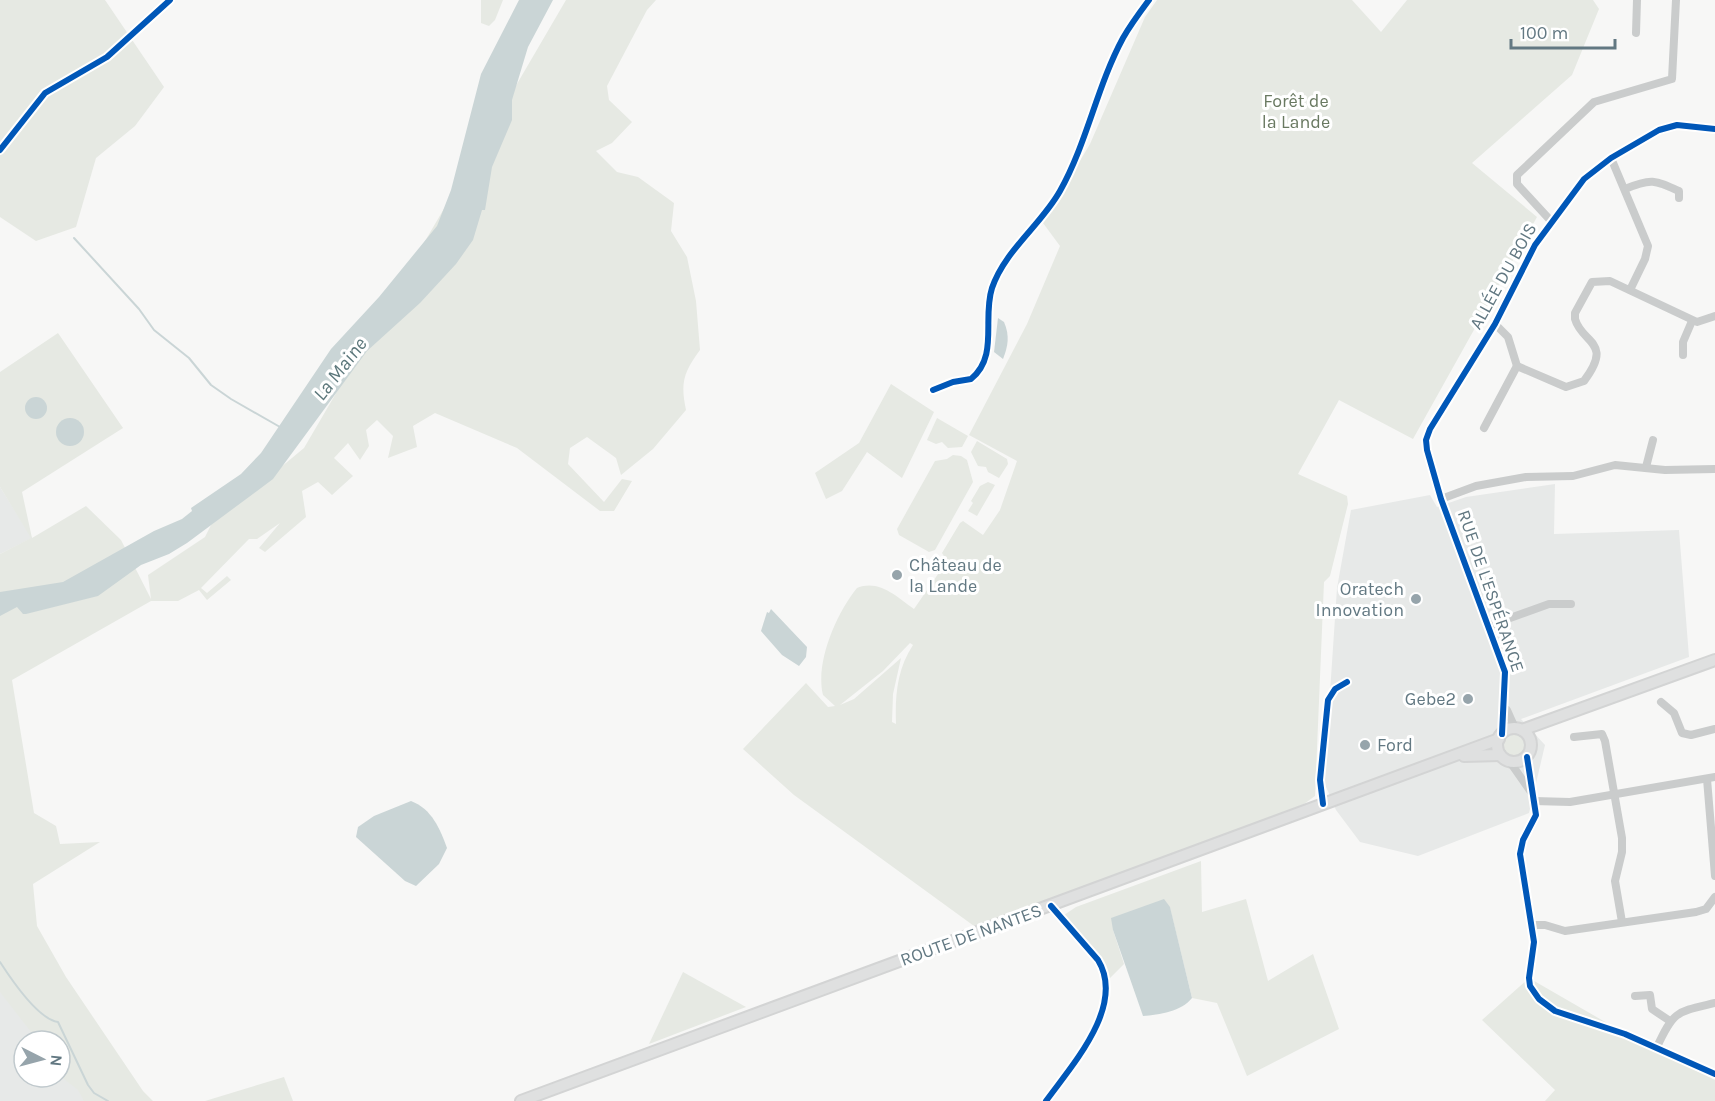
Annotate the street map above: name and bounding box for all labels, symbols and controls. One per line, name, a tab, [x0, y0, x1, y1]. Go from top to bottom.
scale bar	[1511, 12, 1614, 50]
text: 100 m	[1520, 22, 1568, 44]
park label: Forêt de la Lande	[1262, 90, 1330, 133]
street label: ALLÉE DU BOIS	[1464, 218, 1541, 333]
water label: La Maine	[308, 333, 372, 405]
street label: RUE DE L'ESPÉRANCE	[1453, 507, 1530, 675]
place label: Château de la Lande	[909, 554, 1002, 597]
marker: Château de la Lande	[890, 568, 904, 582]
place label: Oratech Innovation	[1316, 578, 1404, 621]
marker: Oratech Innovation	[1409, 592, 1423, 606]
place label: Gebe2	[1405, 688, 1456, 710]
marker: Gebe2	[1461, 692, 1475, 706]
place label: Ford	[1377, 734, 1413, 756]
marker: Ford	[1358, 738, 1372, 752]
street label: ROUTE DE NANTES	[897, 899, 1045, 971]
north arrow	[12, 1029, 72, 1089]
text: N	[46, 1054, 66, 1067]

